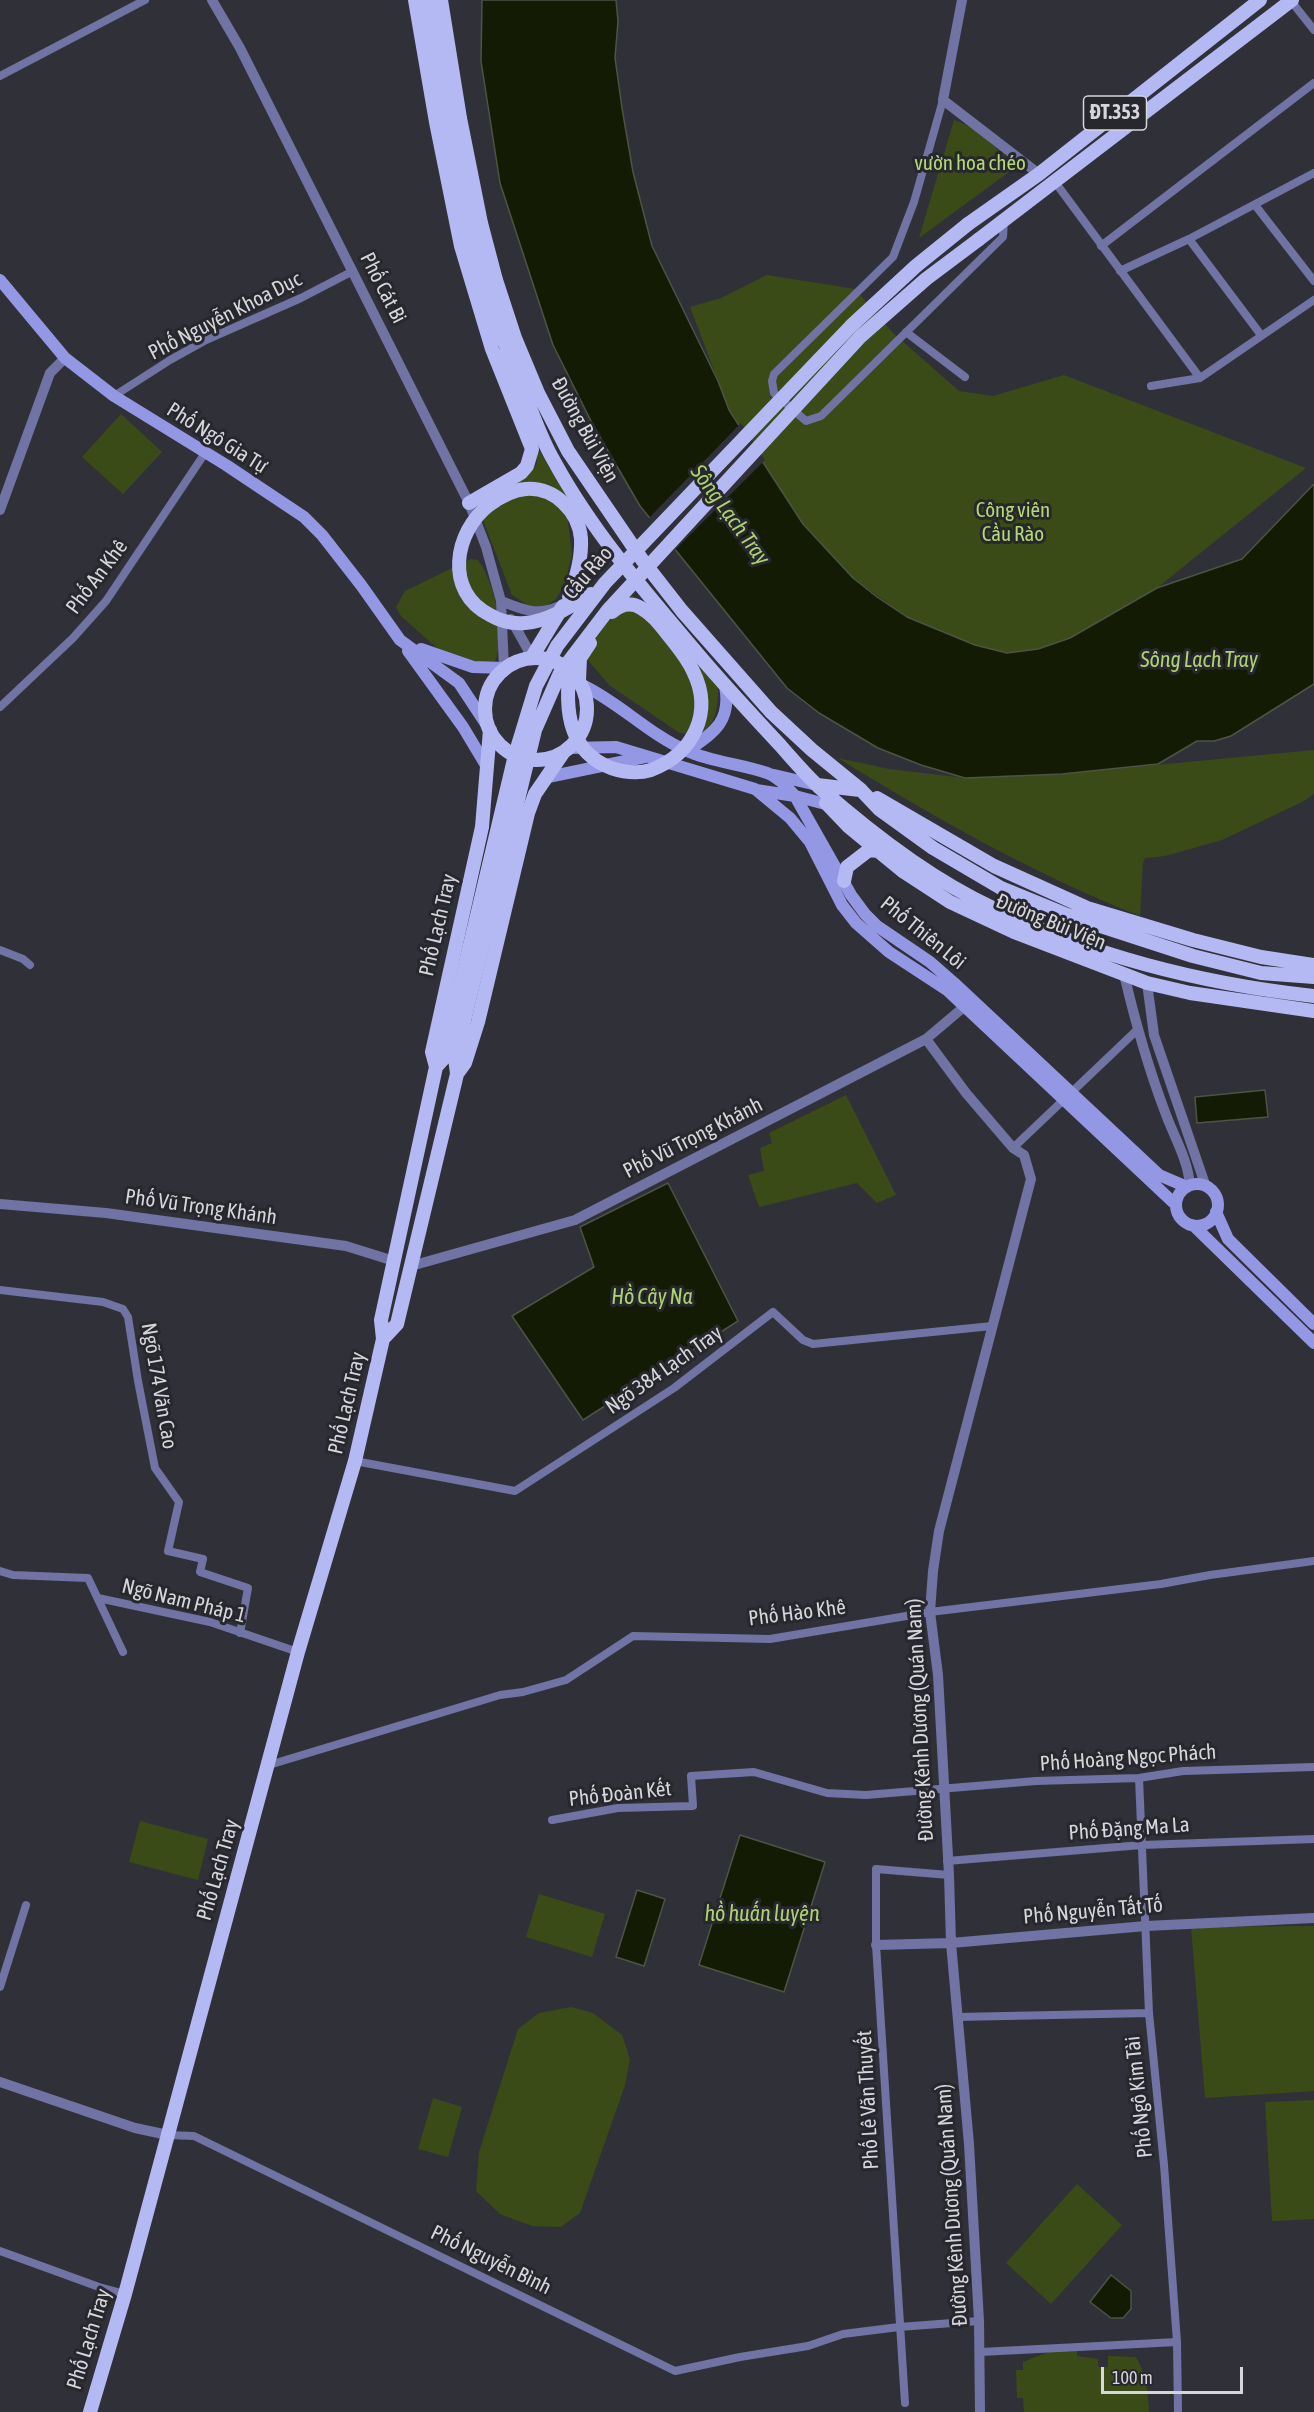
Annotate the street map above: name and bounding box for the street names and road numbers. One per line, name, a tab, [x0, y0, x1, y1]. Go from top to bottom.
road number: ĐT.353	[1084, 96, 1146, 130]
street label: Phố Cát Bi	[354, 248, 412, 328]
street label: Phố Nguyễn Khoa Dục	[144, 267, 306, 365]
street label: Đường Bùi Viện	[546, 373, 624, 487]
street label: Phố Ngô Gia Tự	[162, 397, 272, 479]
street label: Phố An Khê	[61, 535, 133, 619]
street label: Cầu Rào	[558, 541, 618, 605]
street label: Phố Lạch Tray	[414, 871, 462, 979]
street label: Đường Bùi Viện	[992, 888, 1110, 956]
street label: Phố Thiên Lôi	[875, 891, 971, 975]
street label: Phố Vũ Trọng Khánh	[619, 1092, 767, 1184]
street label: Phố Vũ Trọng Khánh	[124, 1184, 278, 1230]
street label: Ngõ 384 Lạch Tray	[601, 1320, 727, 1420]
street label: Ngõ 174 Văn Cao	[135, 1321, 183, 1451]
street label: Phố Lạch Tray	[323, 1349, 371, 1457]
street label: Ngõ Nam Pháp 1	[119, 1573, 249, 1629]
street label: Phố Hào Khê	[747, 1595, 847, 1631]
street label: Đường Kênh Dương (Quán Nam)	[901, 1598, 939, 1842]
street label: Phố Hoàng Ngọc Phách	[1039, 1739, 1217, 1777]
street label: Phố Đoàn Kết	[567, 1776, 673, 1812]
street label: Phố Đặng Ma La	[1068, 1812, 1190, 1846]
street label: Phố Lạch Tray	[192, 1816, 244, 1924]
street label: Phố Nguyễn Tất Tố	[1022, 1892, 1164, 1930]
street label: Phố Lê Văn Thuyết	[852, 2030, 884, 2170]
street label: Phố Ngô Kim Tài	[1120, 2035, 1158, 2159]
street label: Đường Kênh Dương (Quán Nam)	[931, 2083, 973, 2327]
street label: Phố Nguyễn Bình	[427, 2220, 555, 2300]
street label: Phố Lạch Tray	[62, 2286, 116, 2392]

